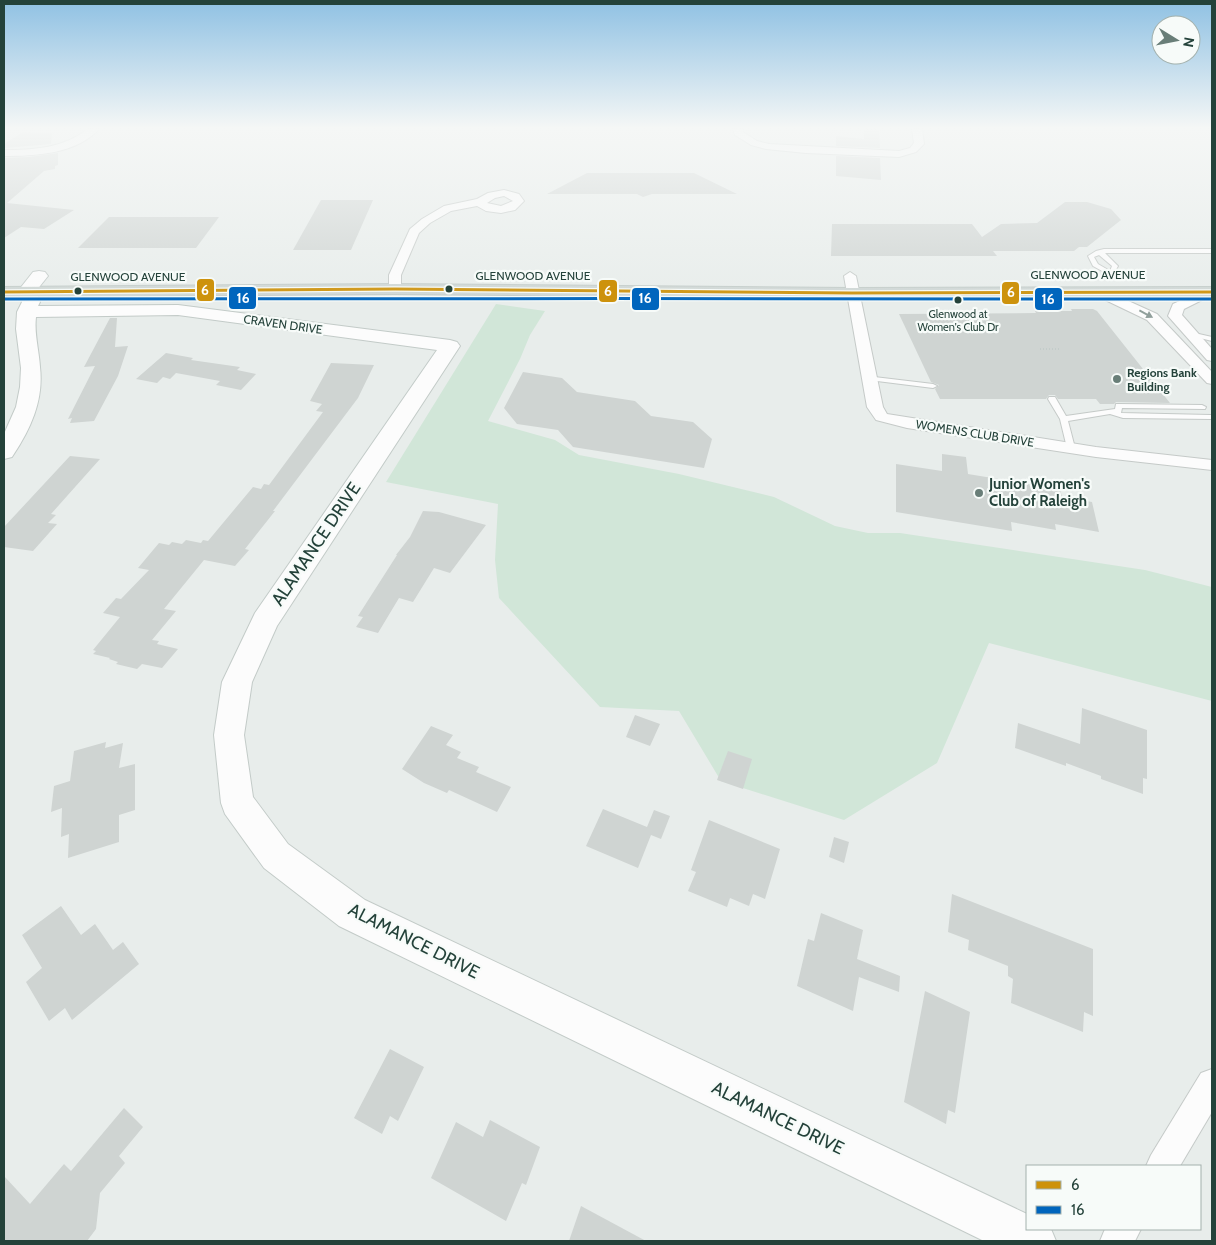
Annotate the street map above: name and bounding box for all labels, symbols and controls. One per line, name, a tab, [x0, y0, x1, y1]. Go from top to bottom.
north arrow	[1151, 15, 1201, 65]
text: N	[1179, 36, 1199, 49]
street label: GLENWOOD AVENUE	[1031, 267, 1146, 282]
street label: GLENWOOD AVENUE	[476, 268, 591, 283]
street label: GLENWOOD AVENUE	[71, 269, 186, 284]
line badge: 6	[196, 278, 215, 302]
line badge: 6	[598, 279, 618, 303]
text: 6	[201, 281, 209, 299]
line badge: 6	[1001, 281, 1020, 305]
text: 6	[604, 282, 612, 300]
text: 6	[1007, 283, 1015, 301]
unlabelled marker	[444, 284, 454, 294]
unlabelled marker	[73, 286, 83, 296]
line badge: 16	[228, 286, 257, 310]
line badge: 16	[631, 287, 660, 311]
line badge: 16	[1034, 287, 1063, 311]
text: 16	[236, 289, 250, 307]
text: 16	[638, 289, 652, 307]
text: 16	[1041, 290, 1055, 308]
marker: Glenwood at Women's Club Dr	[953, 295, 963, 305]
place label: Glenwood at Women's Club Dr	[917, 307, 999, 334]
one-way arrow	[1138, 310, 1153, 318]
street label: CRAVEN DRIVE	[243, 311, 324, 337]
place label: Regions Bank Building	[1127, 365, 1197, 394]
marker: Regions Bank Building	[1111, 373, 1123, 385]
street label: WOMENS CLUB DRIVE	[915, 416, 1036, 450]
place label: Junior Women's Club of Raleigh	[988, 475, 1090, 510]
street label: ALAMANCE DRIVE	[267, 478, 365, 610]
marker: Junior Women's Club of Raleigh	[973, 487, 985, 499]
street label: ALAMANCE DRIVE	[345, 898, 483, 984]
street label: ALAMANCE DRIVE	[708, 1077, 848, 1159]
legend	[1026, 1165, 1201, 1230]
text: 6	[1071, 1176, 1080, 1194]
text: 16	[1071, 1201, 1084, 1219]

